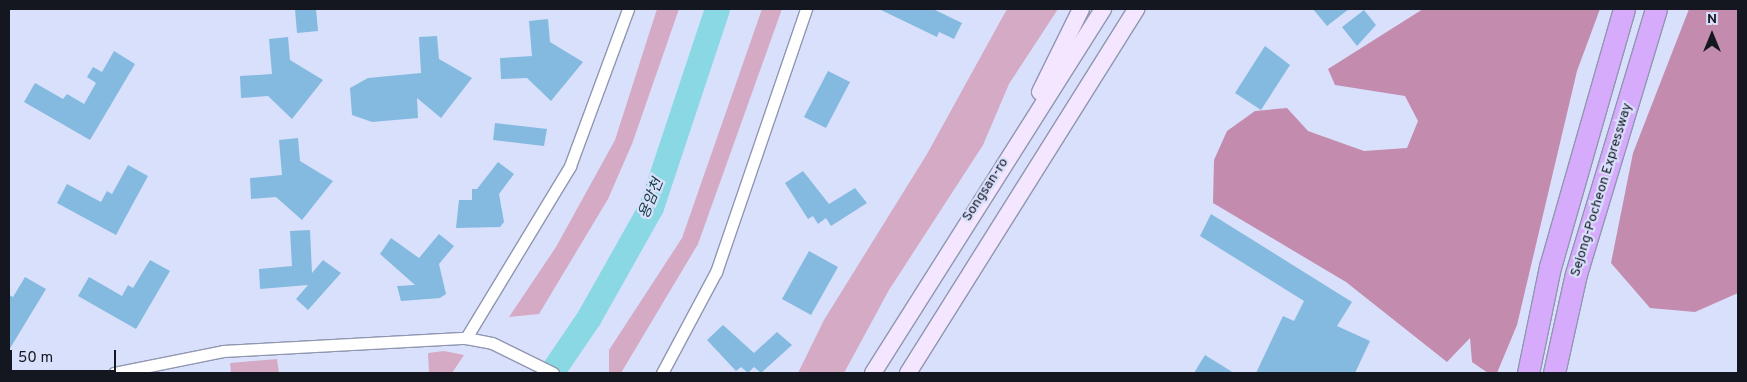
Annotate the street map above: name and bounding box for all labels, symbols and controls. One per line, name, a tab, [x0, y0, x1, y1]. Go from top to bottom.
north arrow	[1687, 10, 1737, 60]
text: N	[1707, 11, 1717, 28]
street label: Sejong-Pocheon Expressway	[1568, 101, 1636, 279]
street label: Songsan-ro	[959, 155, 1013, 225]
water label: 용암천	[636, 176, 668, 222]
scale bar	[12, 340, 119, 372]
text: 50 m	[18, 349, 53, 368]

